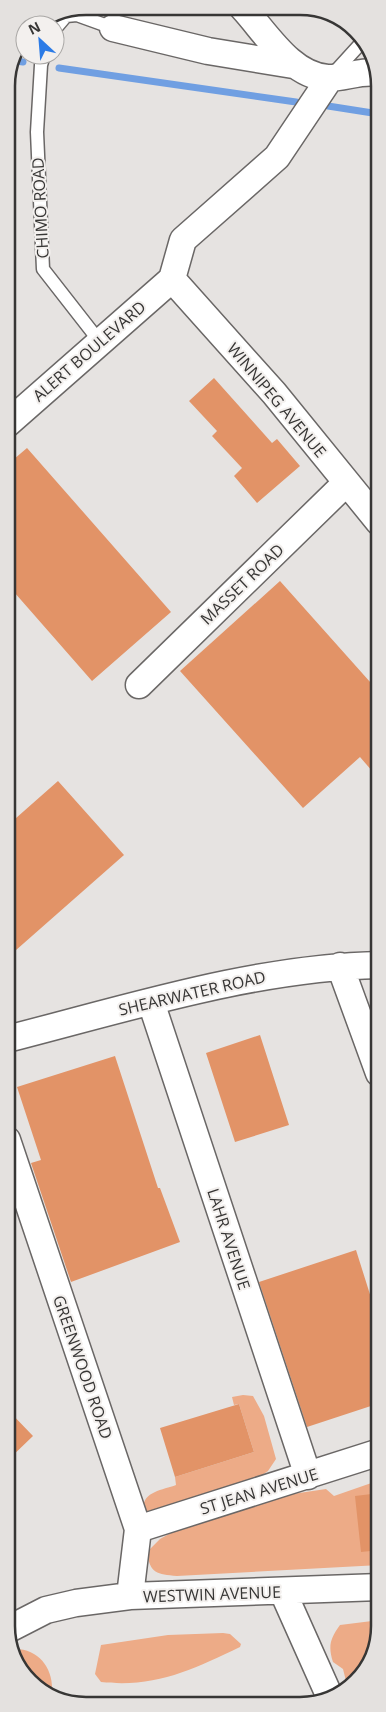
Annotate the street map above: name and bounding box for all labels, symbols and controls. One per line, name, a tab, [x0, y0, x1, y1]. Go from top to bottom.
north arrow	[15, 15, 65, 65]
text: N	[25, 17, 43, 39]
street label: CHIMO ROAD	[26, 157, 54, 259]
street label: ALERT BOULEVARD	[28, 296, 150, 406]
street label: WINNIPEG AVENUE	[223, 338, 331, 462]
street label: MASSET ROAD	[196, 539, 288, 629]
street label: SHEARWATER ROAD	[116, 965, 268, 1021]
street label: LAHR AVENUE	[202, 1185, 256, 1293]
street label: GREENWOOD ROAD	[48, 1292, 118, 1442]
street label: ST JEAN AVENUE	[197, 1463, 321, 1519]
street label: WESTWIN AVENUE	[143, 1581, 281, 1607]

